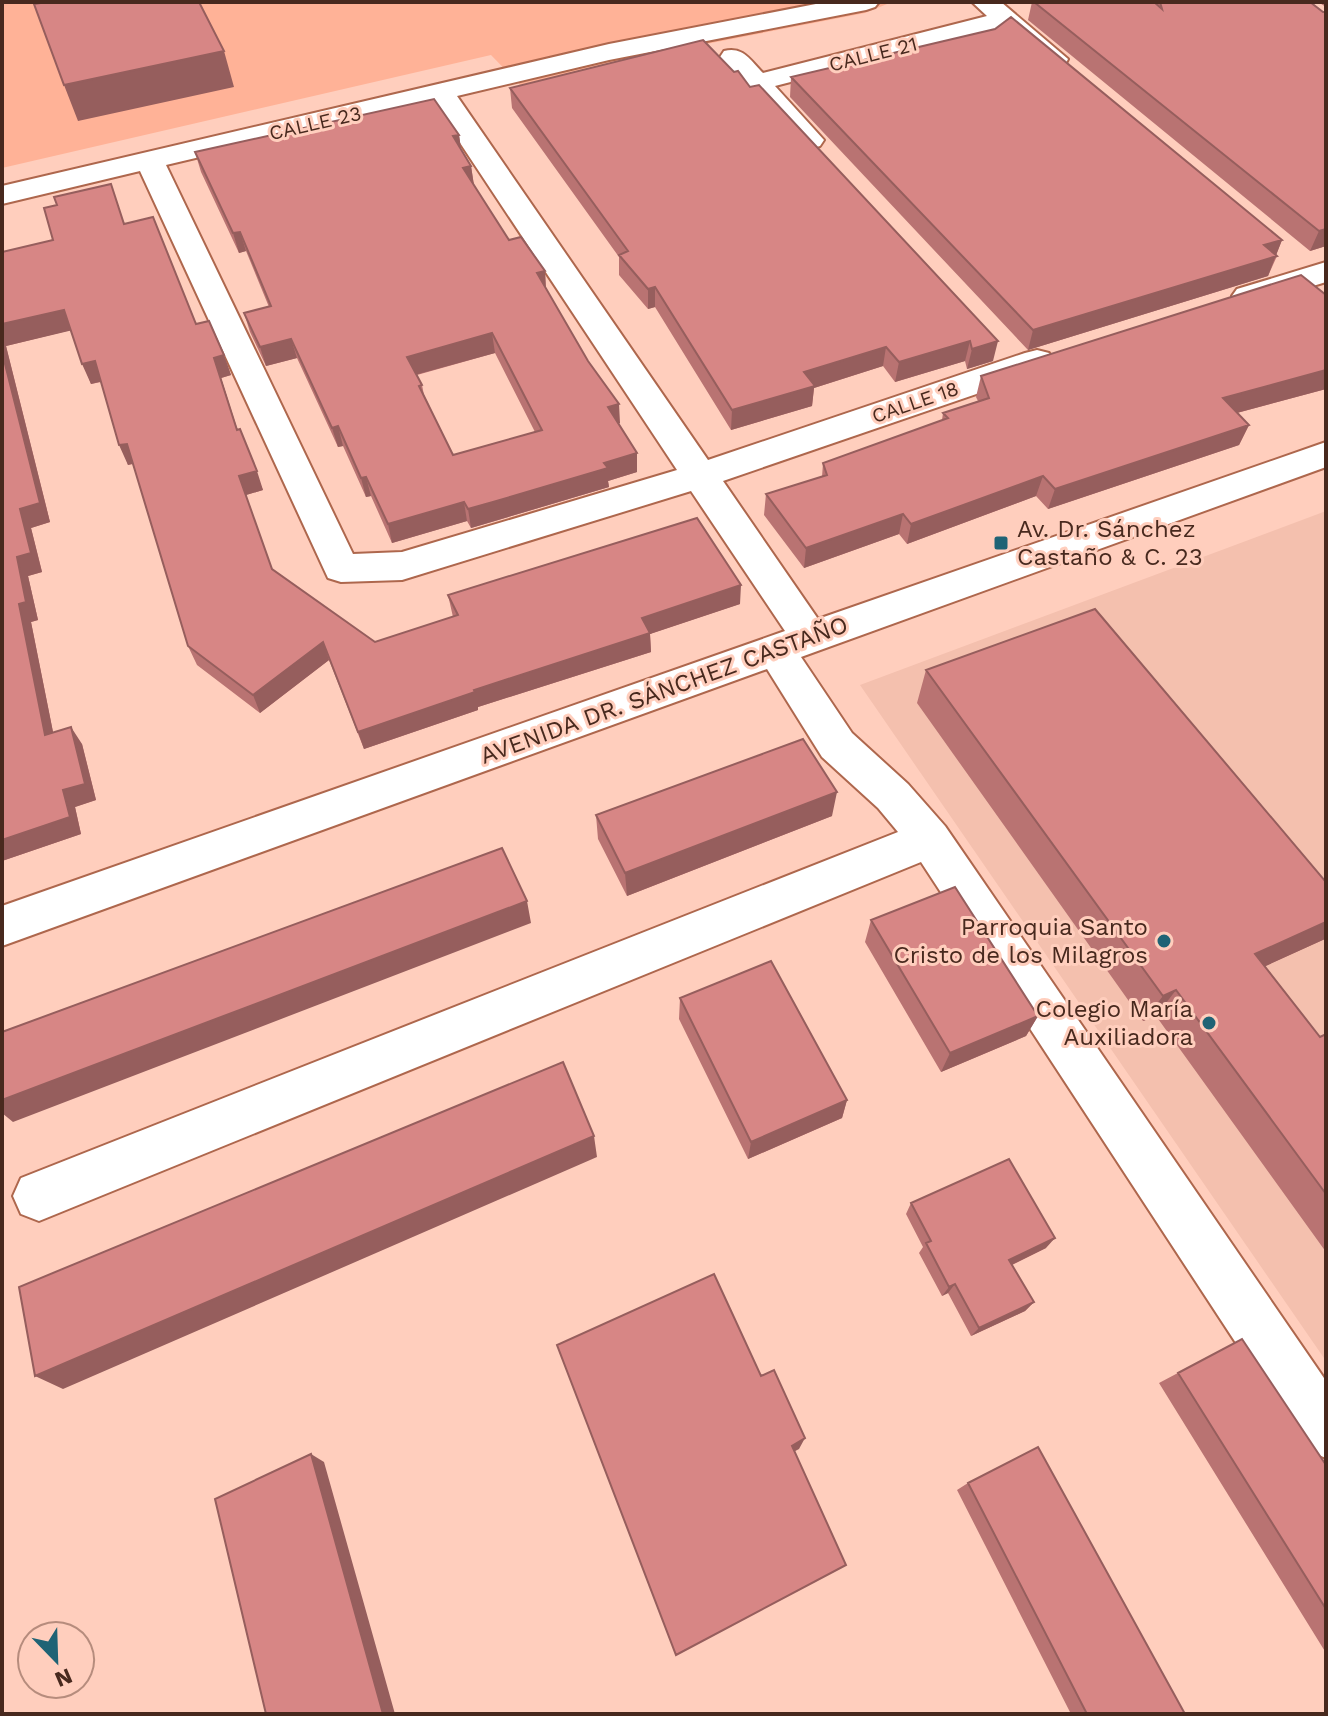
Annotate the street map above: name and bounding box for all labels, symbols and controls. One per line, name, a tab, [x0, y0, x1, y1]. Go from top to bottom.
street label: CALLE 21	[826, 31, 920, 77]
street label: CALLE 23	[267, 101, 363, 145]
street label: CALLE 18	[868, 376, 962, 428]
place label: Av. Dr. Sánchez Castaño & C. 23	[1017, 515, 1203, 571]
marker: Av. Dr. Sánchez Castaño & C. 23	[992, 534, 1010, 552]
street label: AVENIDA DR. SÁNCHEZ CASTAÑO	[476, 610, 852, 770]
place label: Parroquia Santo Cristo de los Milagros	[893, 913, 1148, 969]
marker: Parroquia Santo Cristo de los Milagros	[1155, 932, 1173, 950]
place label: Colegio María Auxiliadora	[1036, 995, 1193, 1051]
marker: Colegio María Auxiliadora	[1200, 1014, 1218, 1032]
north arrow	[16, 1620, 96, 1700]
text: N	[51, 1663, 76, 1693]

